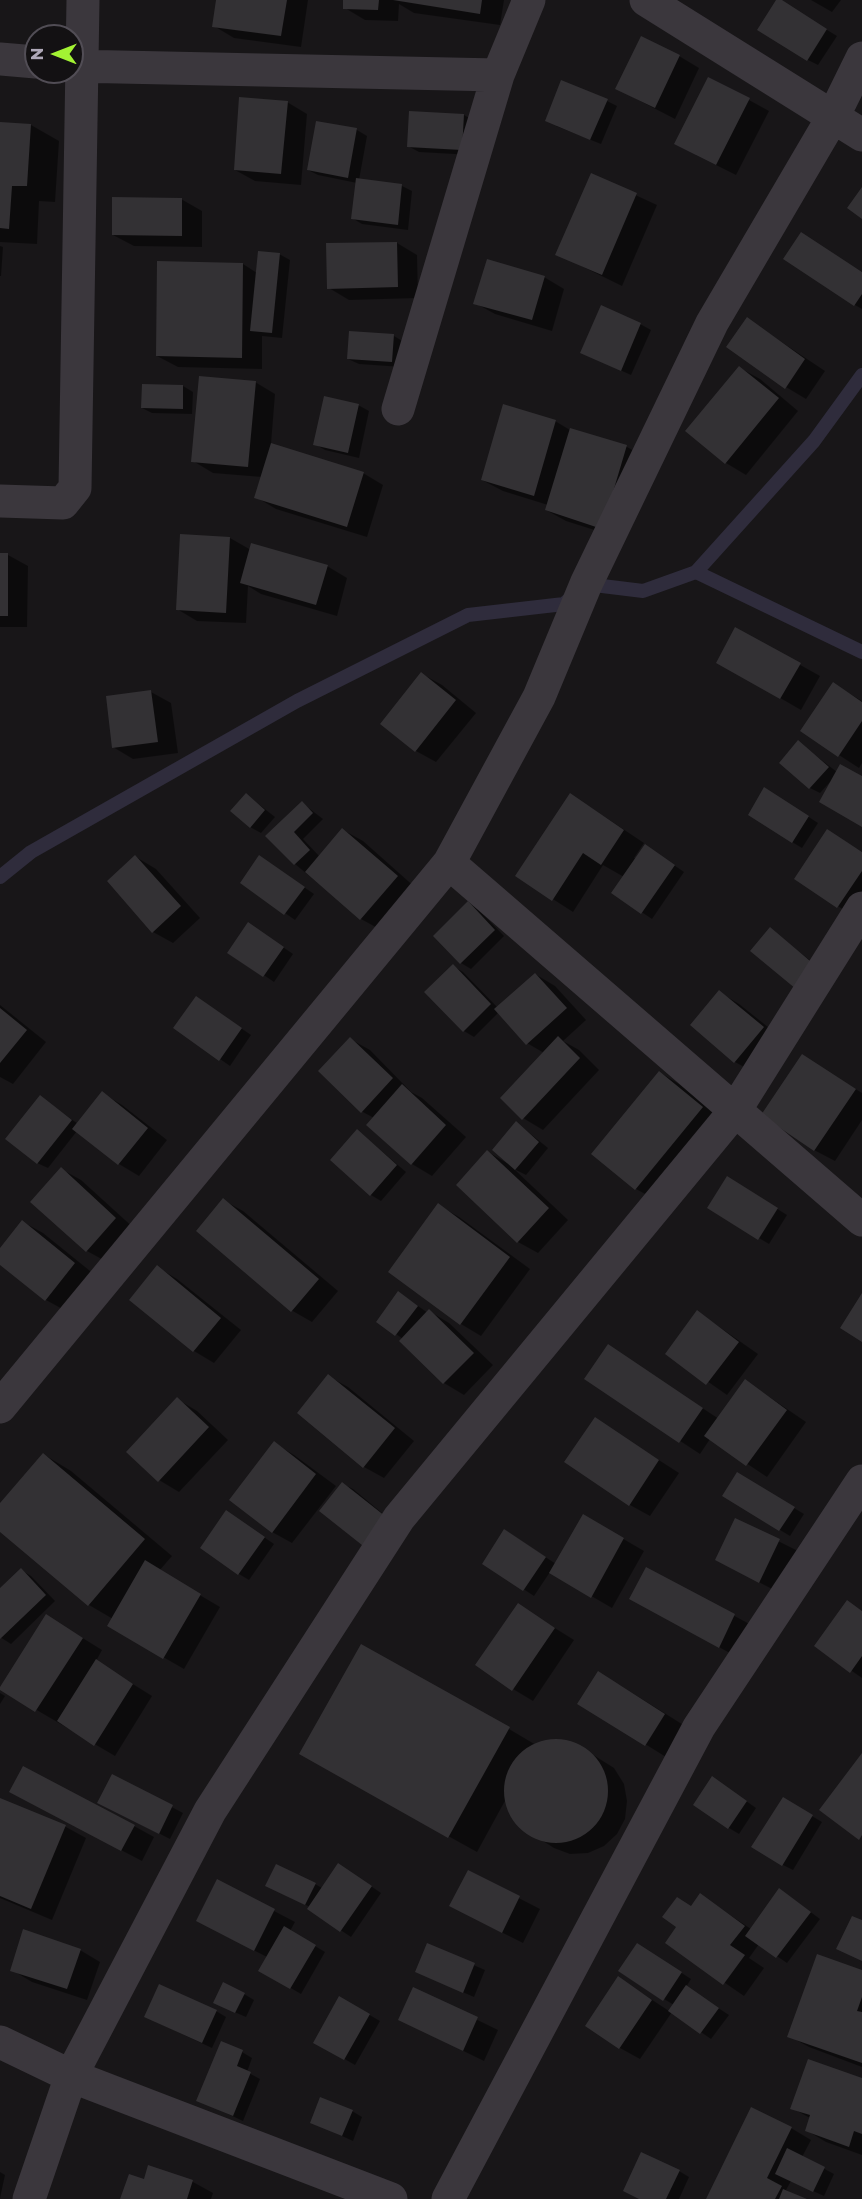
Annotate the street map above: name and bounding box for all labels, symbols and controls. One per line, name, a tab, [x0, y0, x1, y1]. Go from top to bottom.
north arrow	[24, 24, 84, 84]
text: N	[28, 48, 47, 60]

